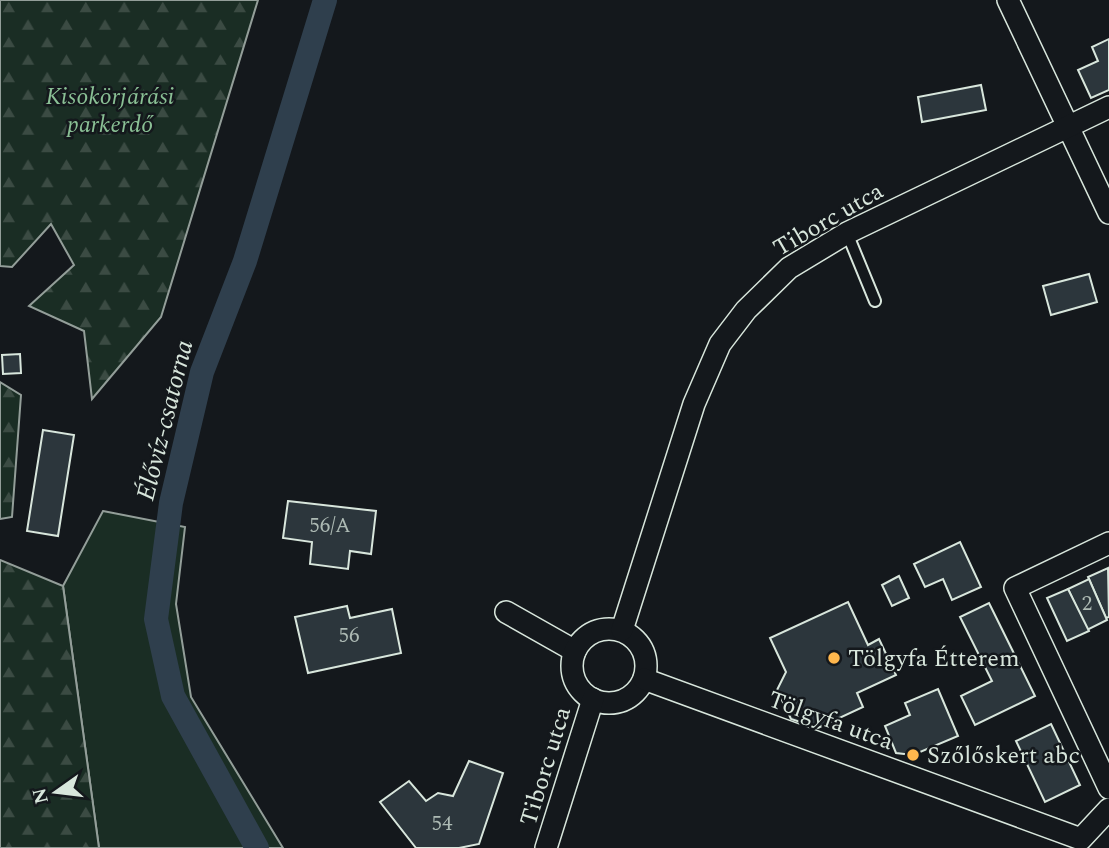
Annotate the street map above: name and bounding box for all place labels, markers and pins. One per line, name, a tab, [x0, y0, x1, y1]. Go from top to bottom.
place label: Tölgyfa Étterem	[848, 641, 1020, 677]
marker: Tölgyfa Étterem	[826, 650, 842, 666]
place label: Szőlőskert abc	[927, 738, 1080, 774]
marker: Szőlőskert abc	[905, 747, 921, 763]

